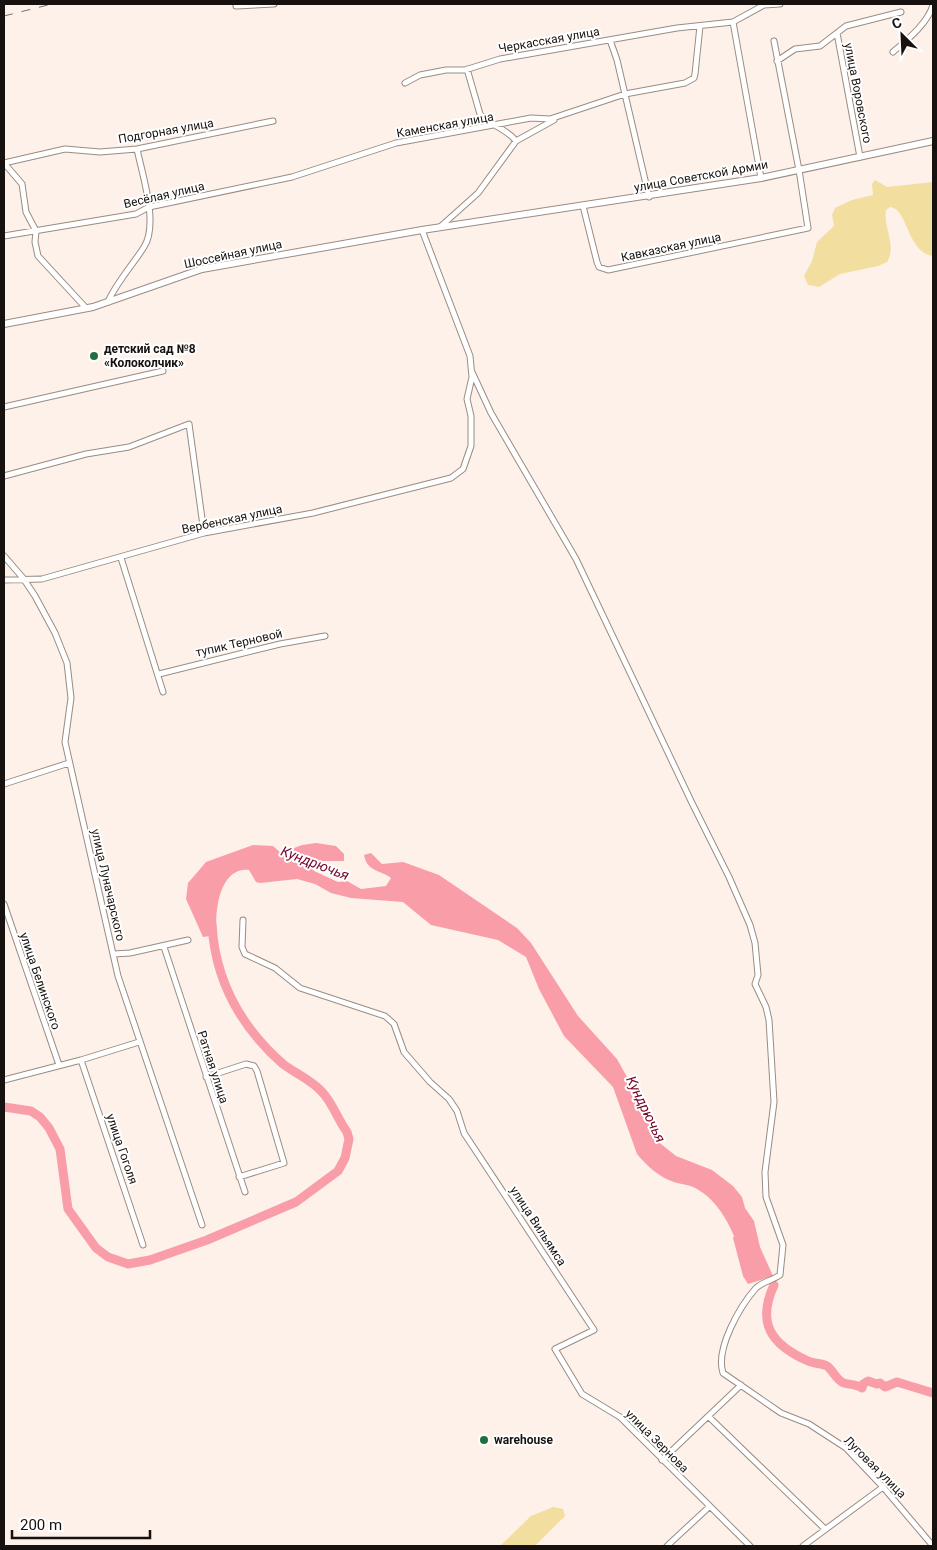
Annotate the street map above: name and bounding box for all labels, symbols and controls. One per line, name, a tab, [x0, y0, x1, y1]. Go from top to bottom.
north arrow	[877, 10, 927, 60]
text: С	[889, 14, 904, 32]
street label: Черкасская улица	[497, 24, 601, 56]
street label: улица Воровского	[841, 42, 875, 145]
street label: Каменская улица	[395, 110, 495, 140]
street label: Подгорная улица	[117, 116, 215, 146]
street label: улица Советской Армии	[633, 157, 769, 195]
street label: Весёлая улица	[122, 179, 206, 211]
street label: Кавказская улица	[620, 230, 722, 264]
street label: Шоссейная улица	[183, 237, 283, 271]
place label: детский сад №8 «Колоколчик»	[104, 342, 196, 370]
marker: детский сад №8 «Колоколчик»	[88, 350, 100, 362]
street label: Вербенская улица	[181, 502, 283, 536]
street label: тупик Терновой	[194, 626, 284, 660]
street label: улица Луначарского	[88, 828, 128, 943]
water label: Кундрючья	[279, 843, 351, 883]
street label: улица Белинского	[17, 931, 63, 1032]
street label: Ратная улица	[195, 1029, 231, 1105]
water label: Кундрючья	[623, 1073, 669, 1145]
street label: улица Гоголя	[103, 1112, 141, 1186]
street label: улица Вильямса	[507, 1184, 569, 1268]
street label: улица Зернова	[623, 1407, 691, 1475]
place label: warehouse	[494, 1433, 553, 1447]
street label: Луговая улица	[841, 1433, 909, 1501]
marker: warehouse	[478, 1434, 490, 1446]
scale bar	[12, 1508, 150, 1540]
text: 200 m	[20, 1516, 62, 1534]

